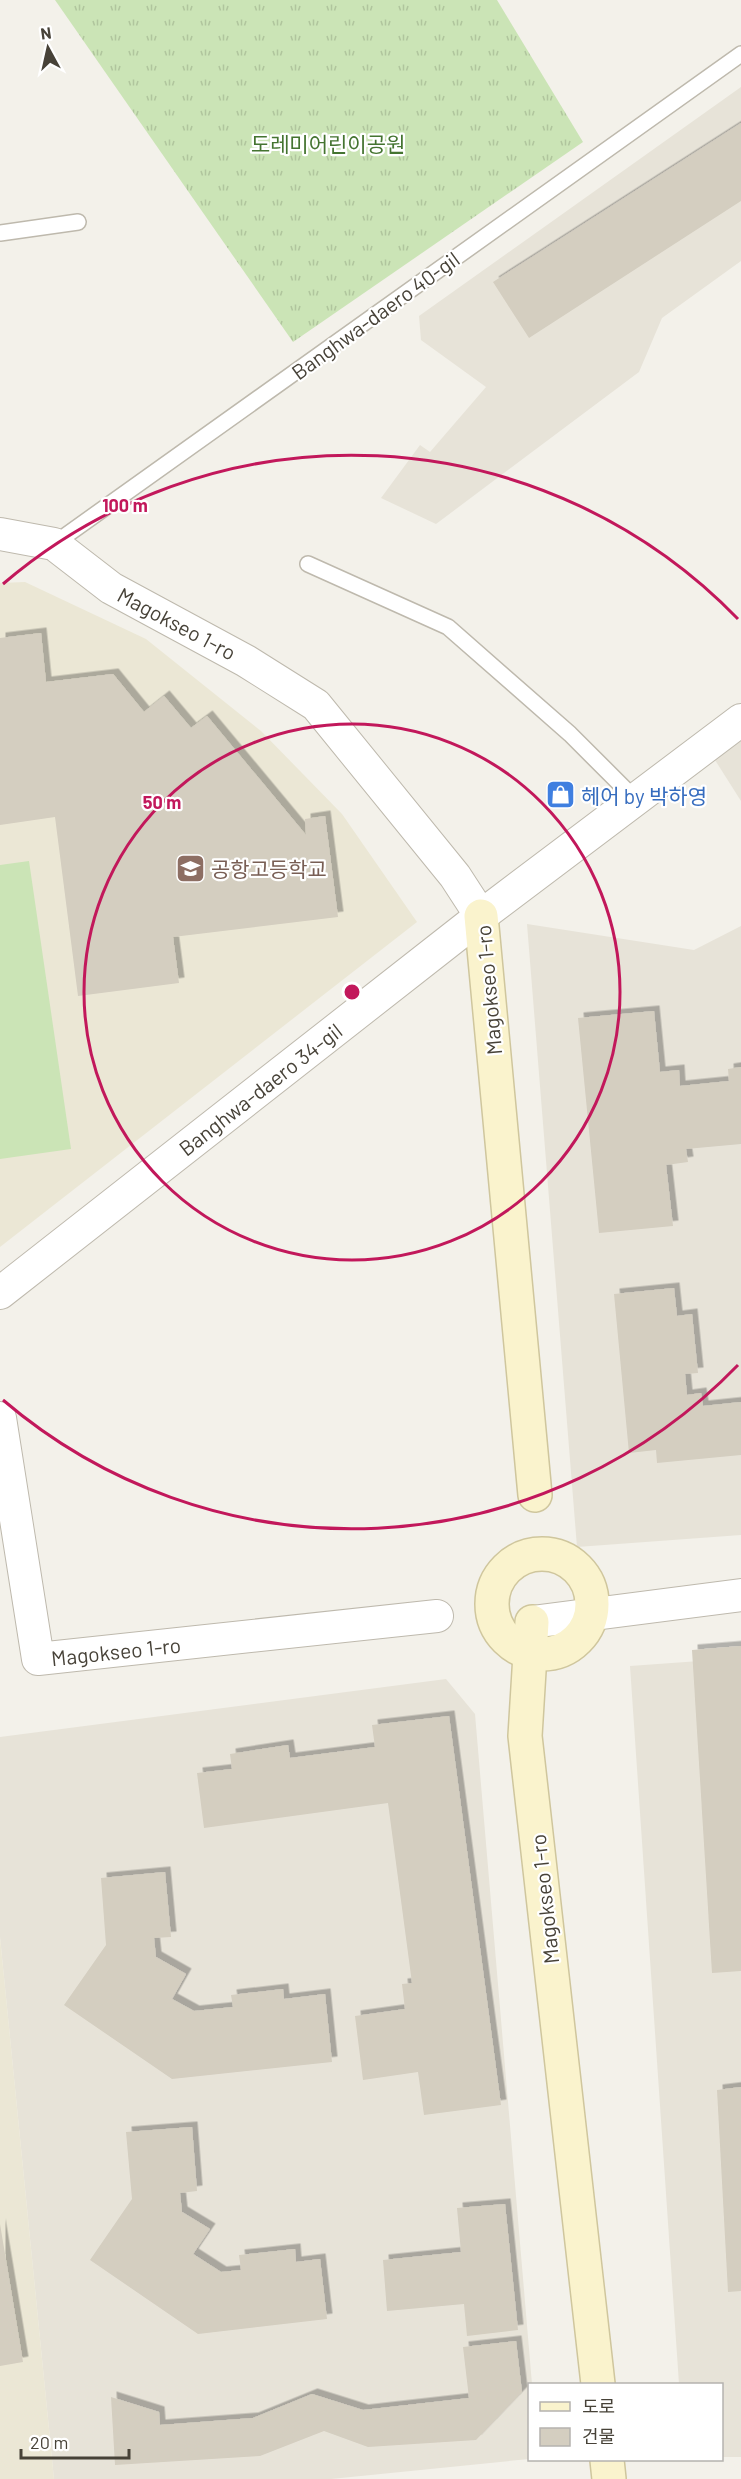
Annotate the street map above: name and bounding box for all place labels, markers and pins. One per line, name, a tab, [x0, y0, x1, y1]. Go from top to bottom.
shop icon: 헤어 by 박하영	[544, 779, 576, 811]
place label: 헤어 by 박하영	[581, 783, 707, 808]
school or university icon: 공항고등학교	[174, 852, 206, 884]
place label: 공항고등학교	[211, 856, 327, 881]
centre of rings	[342, 982, 362, 1002]

